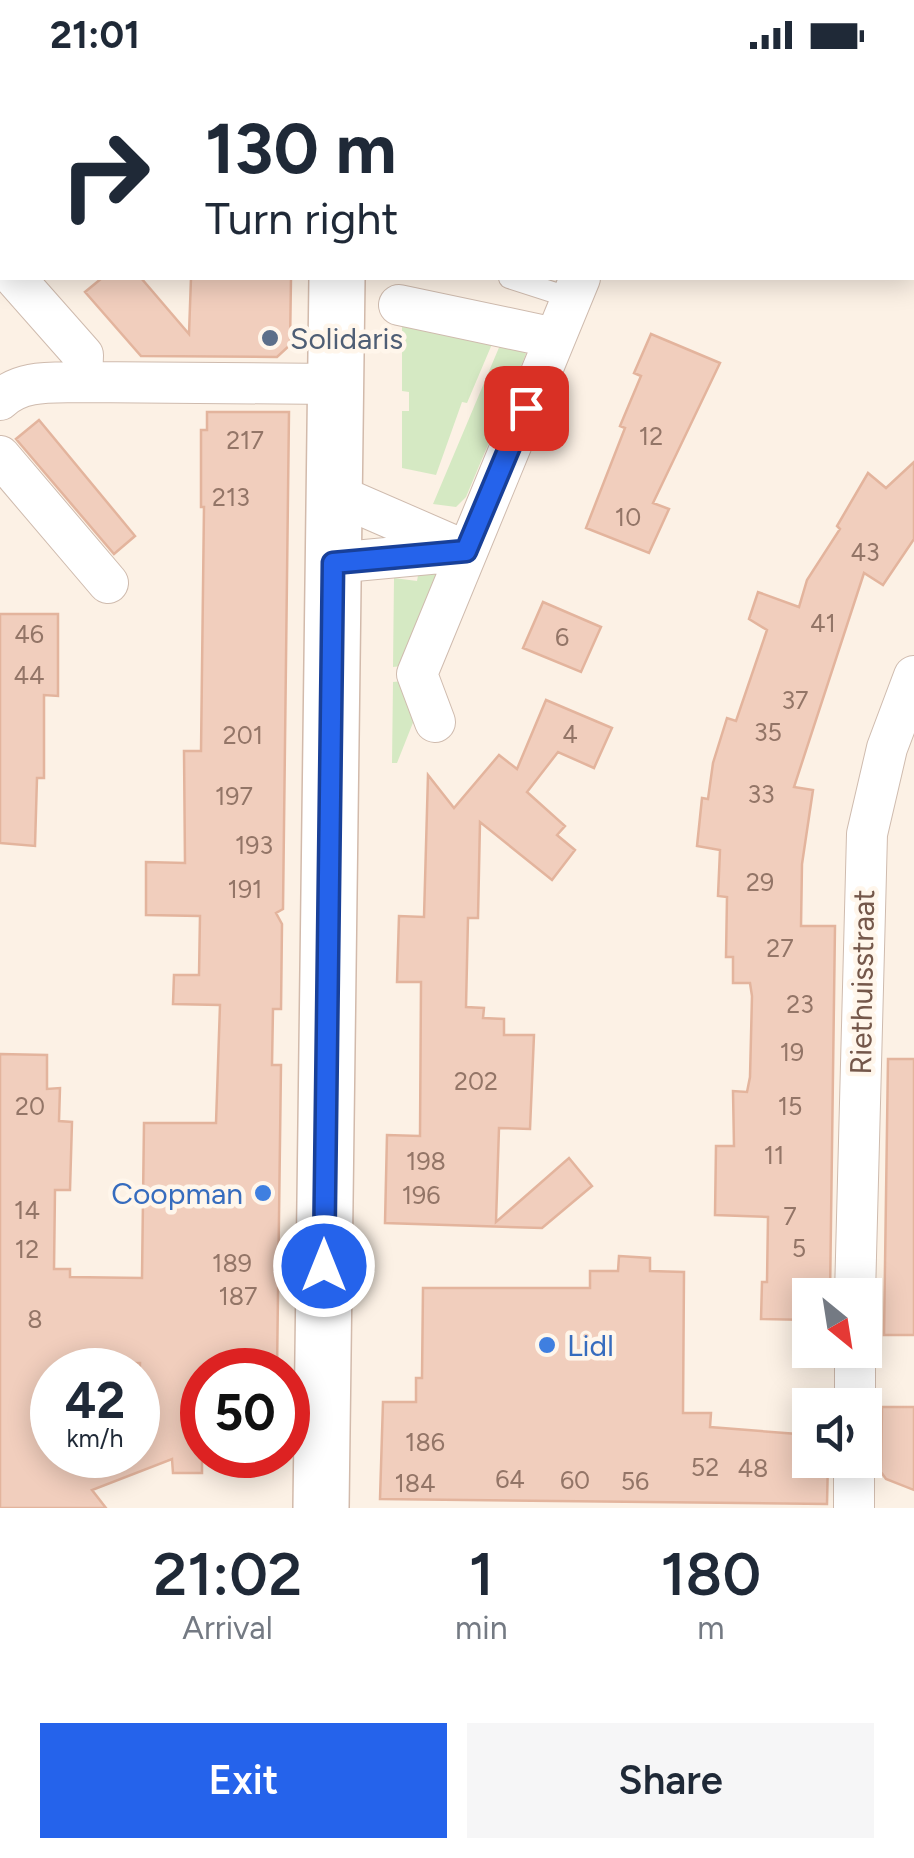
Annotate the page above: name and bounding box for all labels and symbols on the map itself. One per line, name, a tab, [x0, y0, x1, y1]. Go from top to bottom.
place label: Solidaris	[290, 320, 403, 357]
marker: Solidaris	[259, 327, 281, 349]
pin	[484, 366, 569, 451]
house number: 12	[639, 421, 663, 451]
house number: 217	[226, 425, 264, 455]
house number: 213	[212, 482, 250, 512]
house number: 10	[615, 502, 641, 532]
house number: 43	[850, 537, 880, 567]
house number: 41	[810, 608, 836, 638]
house number: 46	[14, 619, 44, 649]
house number: 6	[555, 622, 569, 652]
house number: 44	[13, 660, 45, 690]
house number: 37	[781, 685, 809, 715]
house number: 35	[754, 717, 782, 747]
house number: 4	[562, 719, 578, 749]
house number: 201	[223, 720, 263, 750]
house number: 33	[747, 779, 775, 809]
house number: 197	[215, 781, 253, 811]
house number: 193	[235, 830, 273, 860]
house number: 29	[746, 867, 774, 897]
house number: 191	[228, 874, 262, 904]
street label: Riethuisstraat	[842, 889, 882, 1075]
house number: 27	[766, 933, 794, 963]
house number: 23	[786, 989, 814, 1019]
house number: 19	[780, 1037, 804, 1067]
house number: 202	[454, 1066, 498, 1096]
house number: 20	[15, 1091, 45, 1121]
house number: 15	[778, 1091, 802, 1121]
house number: 11	[764, 1140, 784, 1170]
house number: 198	[406, 1146, 446, 1176]
place label: Coopman	[111, 1175, 243, 1212]
house number: 196	[402, 1180, 440, 1210]
marker: Coopman	[252, 1182, 274, 1204]
house number: 14	[14, 1195, 40, 1225]
house number: 7	[783, 1201, 797, 1231]
position arrow	[272, 1214, 376, 1318]
house number: 5	[792, 1233, 806, 1263]
house number: 12	[15, 1234, 39, 1264]
house number: 189	[212, 1248, 252, 1278]
north arrow	[792, 1278, 882, 1368]
house number: 187	[218, 1281, 258, 1311]
house number: 8	[27, 1304, 43, 1334]
place label: Lidl	[567, 1327, 614, 1364]
marker: Lidl	[536, 1334, 558, 1356]
speed limit sign: 50	[180, 1348, 310, 1478]
house number: 186	[405, 1427, 445, 1457]
house number: 52	[691, 1452, 719, 1482]
house number: 48	[738, 1453, 768, 1483]
house number: 64	[495, 1464, 525, 1494]
house number: 60	[560, 1465, 590, 1495]
house number: 56	[621, 1466, 649, 1496]
house number: 184	[394, 1468, 436, 1498]

